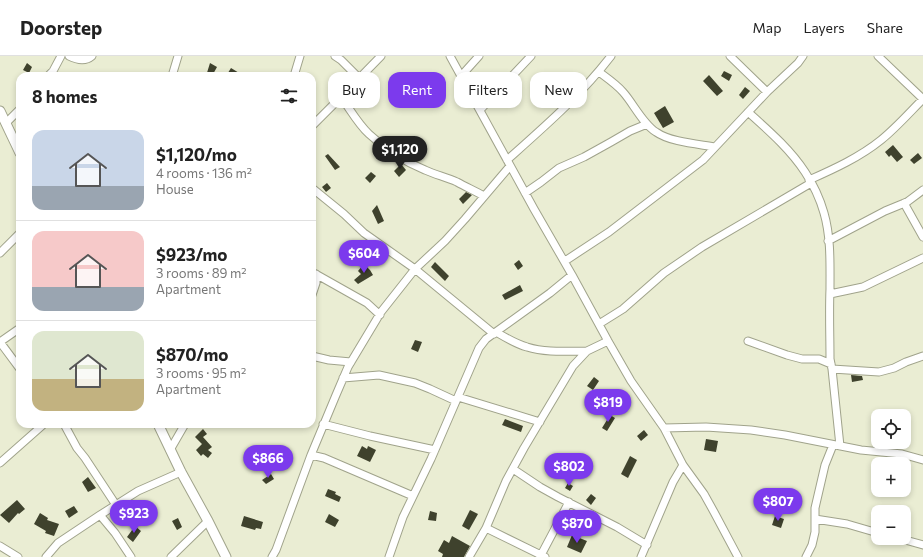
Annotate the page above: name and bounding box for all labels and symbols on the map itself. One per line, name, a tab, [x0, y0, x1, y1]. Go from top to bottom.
pin: $1,120	[367, 136, 433, 170]
pin: $604	[340, 240, 388, 274]
pin: $819	[584, 389, 632, 423]
pin: $866	[244, 445, 292, 479]
pin: $802	[545, 453, 593, 487]
pin: $807	[754, 488, 802, 522]
pin: $923	[110, 500, 158, 534]
pin: $870	[553, 510, 601, 544]

